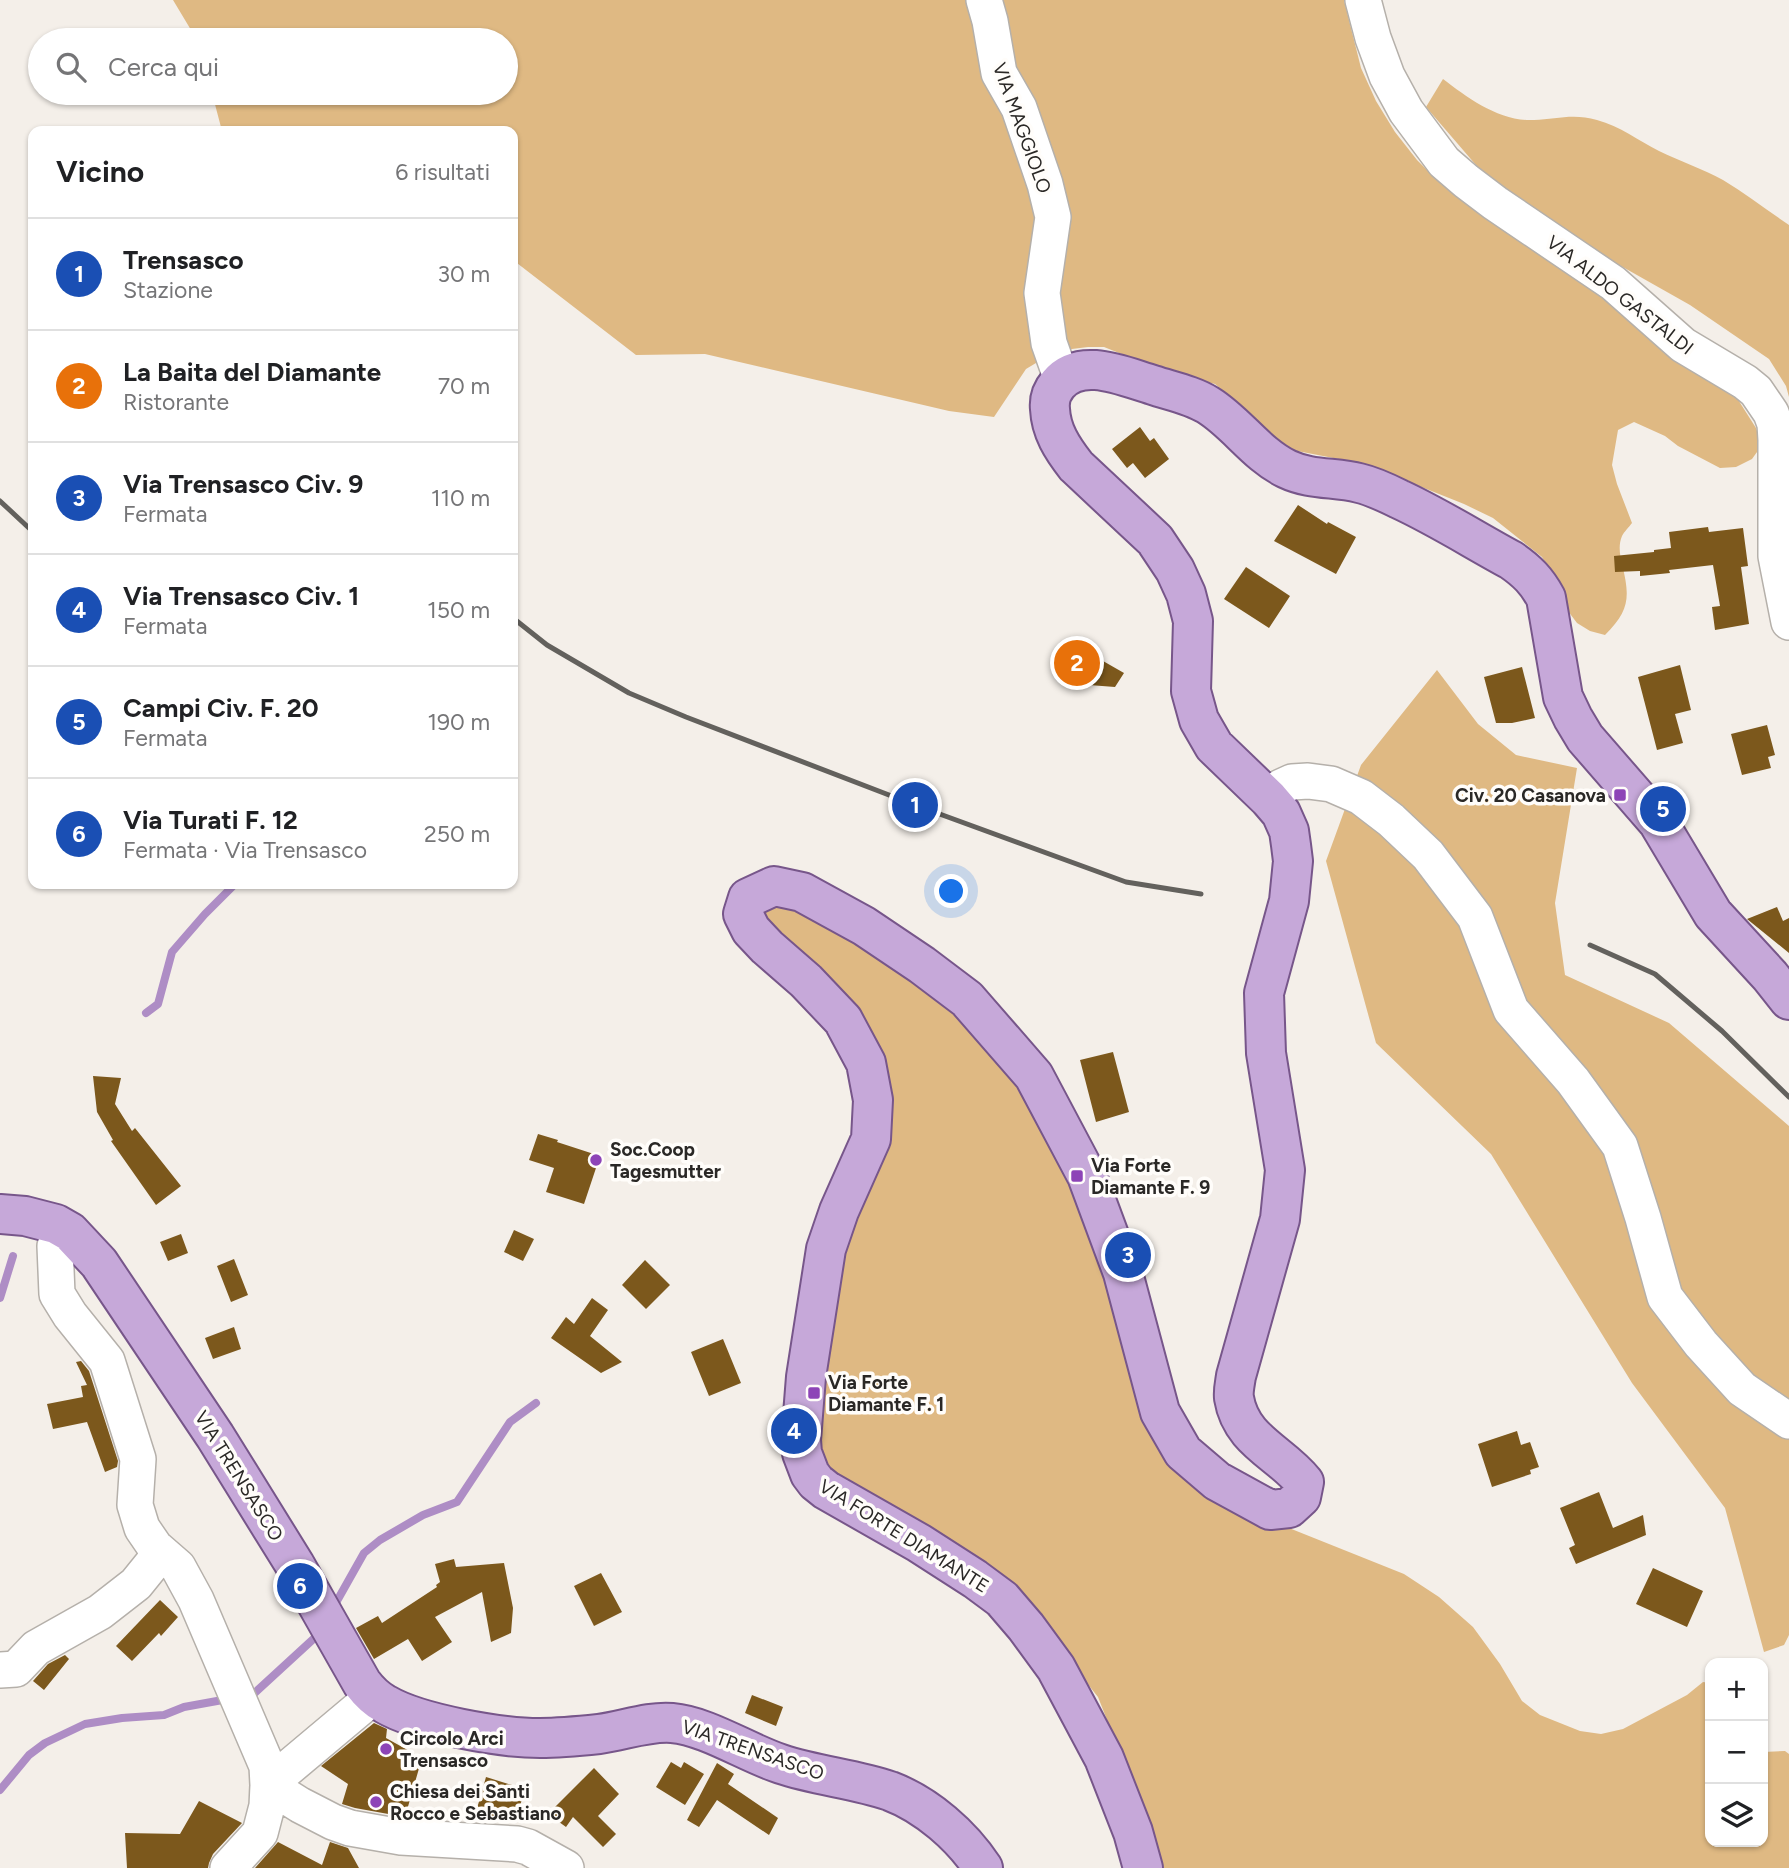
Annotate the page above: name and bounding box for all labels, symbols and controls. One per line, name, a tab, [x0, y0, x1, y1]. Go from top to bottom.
search box	[28, 28, 518, 105]
icon: search	[52, 48, 90, 86]
text: Cerca qui	[108, 51, 219, 83]
street label: VIA MAGGIOLO	[988, 60, 1056, 196]
text: Vicino	[56, 153, 144, 190]
text: 6 risultati	[395, 158, 490, 186]
street label: VIA ALDO GASTALDI	[1542, 230, 1698, 360]
text: Trensasco	[123, 244, 244, 276]
text: 1	[74, 260, 84, 288]
text: 30 m	[437, 260, 490, 288]
text: Stazione	[123, 276, 213, 304]
text: La Baita del Diamante	[123, 356, 381, 388]
text: 2	[72, 372, 86, 400]
text: 70 m	[438, 372, 490, 400]
text: Ristorante	[123, 388, 229, 416]
text: Via Trensasco Civ. 9	[123, 468, 363, 500]
text: 3	[73, 484, 85, 512]
text: 110 m	[431, 484, 490, 512]
text: Fermata	[123, 500, 207, 528]
text: Via Trensasco Civ. 1	[123, 580, 359, 612]
text: 4	[72, 596, 86, 624]
text: 150 m	[427, 596, 490, 624]
text: Fermata	[123, 612, 207, 640]
pin: 2	[1054, 637, 1100, 689]
text: Campi Civ. F. 20	[123, 692, 319, 724]
text: 5	[72, 708, 86, 736]
text: 190 m	[427, 708, 490, 736]
text: Fermata	[123, 724, 207, 752]
pin: 1	[892, 779, 938, 831]
pin: 5	[1640, 783, 1686, 835]
place label: Civ. 20 Casanova	[1455, 784, 1606, 807]
marker: Civ. 20 Casanova	[1612, 787, 1628, 803]
text: Via Turati F. 12	[123, 804, 298, 836]
text: 6	[72, 820, 86, 848]
text: 250 m	[424, 820, 490, 848]
text: Fermata · Via Trensasco	[123, 836, 367, 864]
your location	[934, 874, 968, 908]
place label: Soc.Coop Tagesmutter	[610, 1138, 721, 1183]
marker: Soc.Coop Tagesmutter	[588, 1152, 604, 1168]
place label: Via Forte Diamante F. 9	[1091, 1154, 1210, 1199]
marker: Via Forte Diamante F. 9	[1069, 1168, 1085, 1184]
pin: 3	[1105, 1229, 1151, 1281]
place label: Via Forte Diamante F. 1	[828, 1371, 944, 1416]
marker: Via Forte Diamante F. 1	[806, 1385, 822, 1401]
pin: 4	[771, 1405, 817, 1457]
street label: VIA TRENSASCO	[190, 1407, 288, 1545]
street label: VIA FORTE DIAMANTE	[815, 1474, 993, 1598]
pin: 6	[277, 1560, 323, 1612]
map controls	[1705, 1658, 1768, 1847]
button: +	[1705, 1658, 1768, 1721]
street label: VIA TRENSASCO	[679, 1715, 827, 1785]
button: −	[1705, 1721, 1768, 1784]
place label: Circolo Arci Trensasco	[400, 1727, 504, 1772]
marker: Circolo Arci Trensasco	[378, 1741, 394, 1757]
place label: Chiesa dei Santi Rocco e Sebastiano	[390, 1780, 562, 1825]
button: layers	[1705, 1784, 1768, 1847]
marker: Chiesa dei Santi Rocco e Sebastiano	[368, 1794, 384, 1810]

